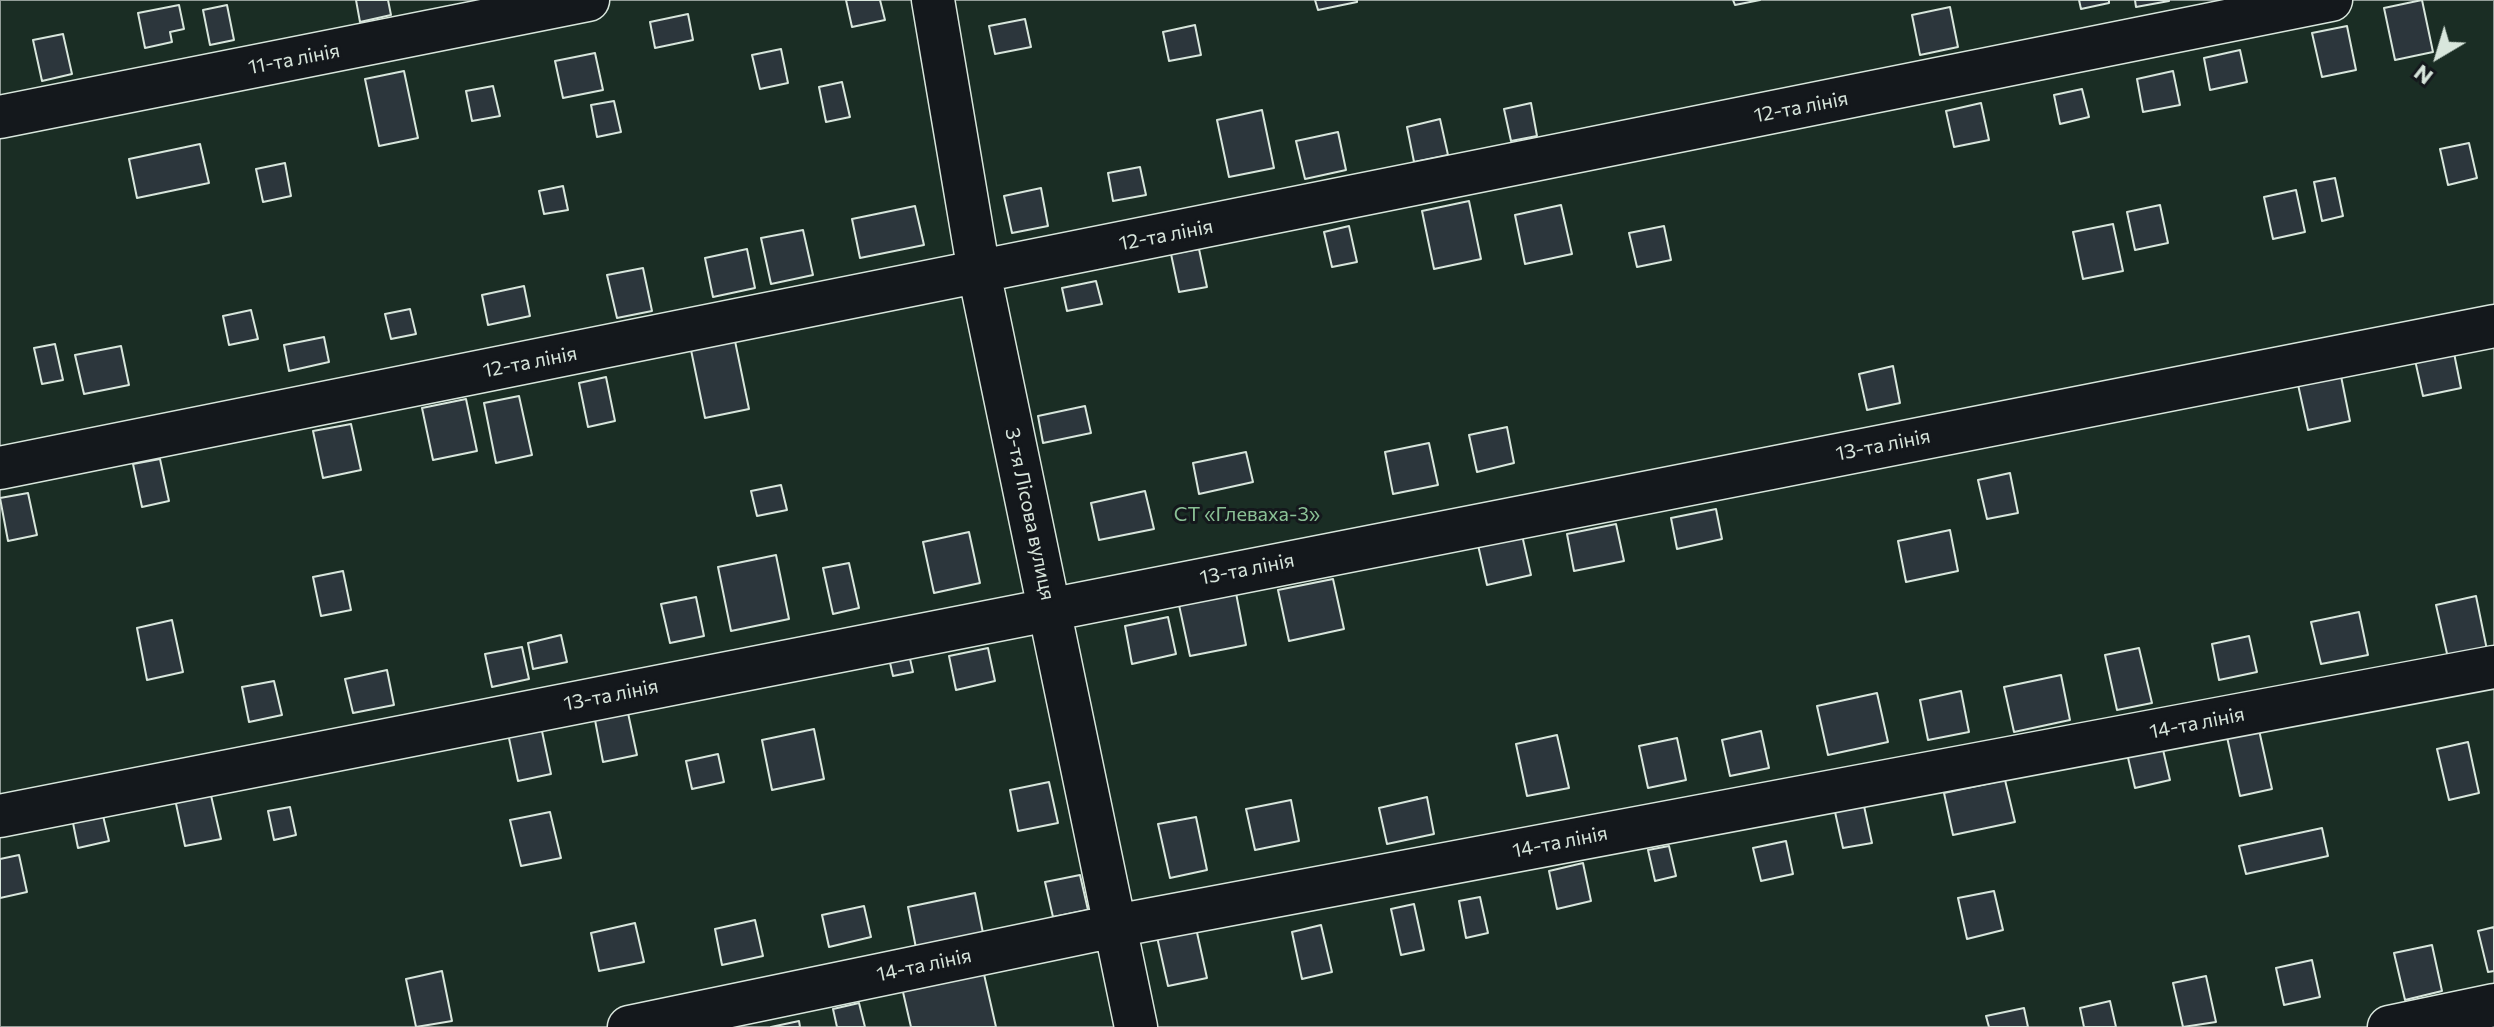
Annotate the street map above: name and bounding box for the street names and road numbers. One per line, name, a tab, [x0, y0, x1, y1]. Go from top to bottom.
street label: 11-та лінія	[246, 38, 342, 80]
street label: 12-та лінія	[1752, 86, 1850, 128]
street label: 12-та лінія	[1117, 214, 1215, 256]
street label: 12-та лінія	[481, 341, 579, 383]
street label: 13-та лінія	[1834, 424, 1932, 466]
street label: 3-тя Лісова вулиця	[1000, 426, 1060, 602]
street label: 13-та лінія	[1198, 548, 1296, 590]
street label: 13-та лінія	[562, 674, 660, 716]
street label: 14-та лінія	[2147, 702, 2247, 744]
street label: 14-та лінія	[1510, 821, 1610, 863]
street label: 14-та лінія	[874, 943, 974, 987]

